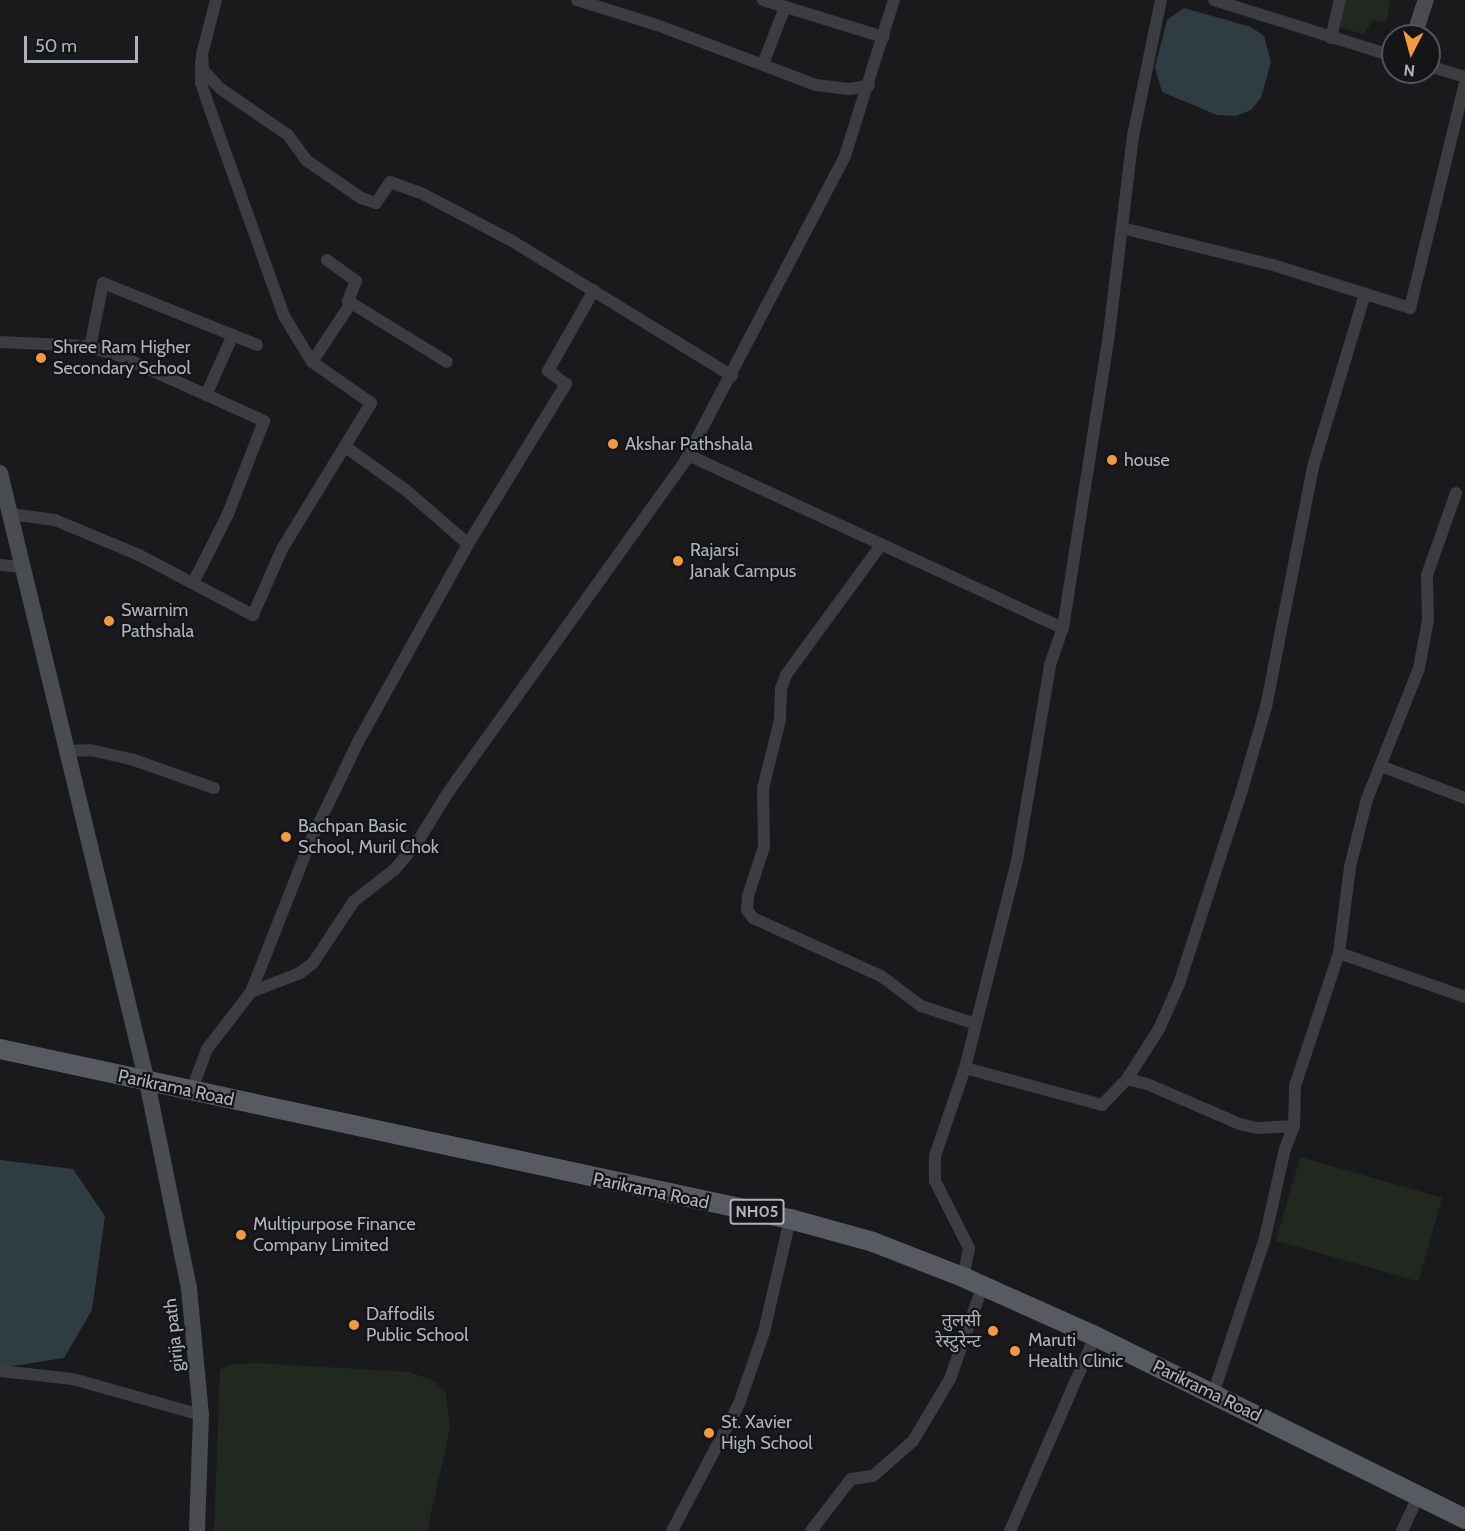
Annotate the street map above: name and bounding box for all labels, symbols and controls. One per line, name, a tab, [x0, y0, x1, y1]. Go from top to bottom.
scale bar	[27, 24, 141, 62]
north arrow	[1381, 24, 1441, 84]
text: 50 m	[35, 35, 77, 57]
text: N	[1403, 60, 1416, 80]
place label: Shree Ram Higher Secondary School	[53, 337, 191, 380]
marker: Shree Ram Higher Secondary School	[34, 351, 48, 365]
place label: Akshar Pathshala	[625, 433, 753, 455]
marker: Akshar Pathshala	[606, 437, 620, 451]
place label: house	[1124, 449, 1170, 471]
marker: house	[1105, 453, 1119, 467]
place label: Rajarsi Janak Campus	[690, 540, 796, 582]
marker: Rajarsi Janak Campus	[671, 554, 685, 568]
place label: Swarnim Pathshala	[121, 600, 194, 642]
marker: Swarnim Pathshala	[102, 614, 116, 628]
place label: Bachpan Basic School, Muril Chok	[298, 816, 439, 858]
marker: Bachpan Basic School, Muril Chok	[279, 830, 293, 844]
street label: Parikrama Road	[116, 1065, 236, 1111]
street label: Parikrama Road	[591, 1168, 711, 1214]
road number: NH05	[728, 1199, 786, 1225]
place label: Multipurpose Finance Company Limited	[253, 1214, 416, 1256]
marker: Multipurpose Finance Company Limited	[234, 1228, 248, 1242]
street label: girija path	[159, 1297, 189, 1373]
place label: Daffodils Public School	[366, 1304, 468, 1346]
place label: तुलसी रेस्टुरेन्ट	[935, 1310, 981, 1352]
marker: Daffodils Public School	[347, 1318, 361, 1332]
marker: तुलसी रेस्टुरेन्ट	[986, 1324, 1000, 1338]
place label: Maruti Health Clinic	[1028, 1330, 1124, 1372]
marker: Maruti Health Clinic	[1006, 1342, 1024, 1360]
street label: Parikrama Road	[1149, 1355, 1265, 1427]
place label: St. Xavier High School	[721, 1412, 813, 1454]
marker: St. Xavier High School	[702, 1426, 716, 1440]

